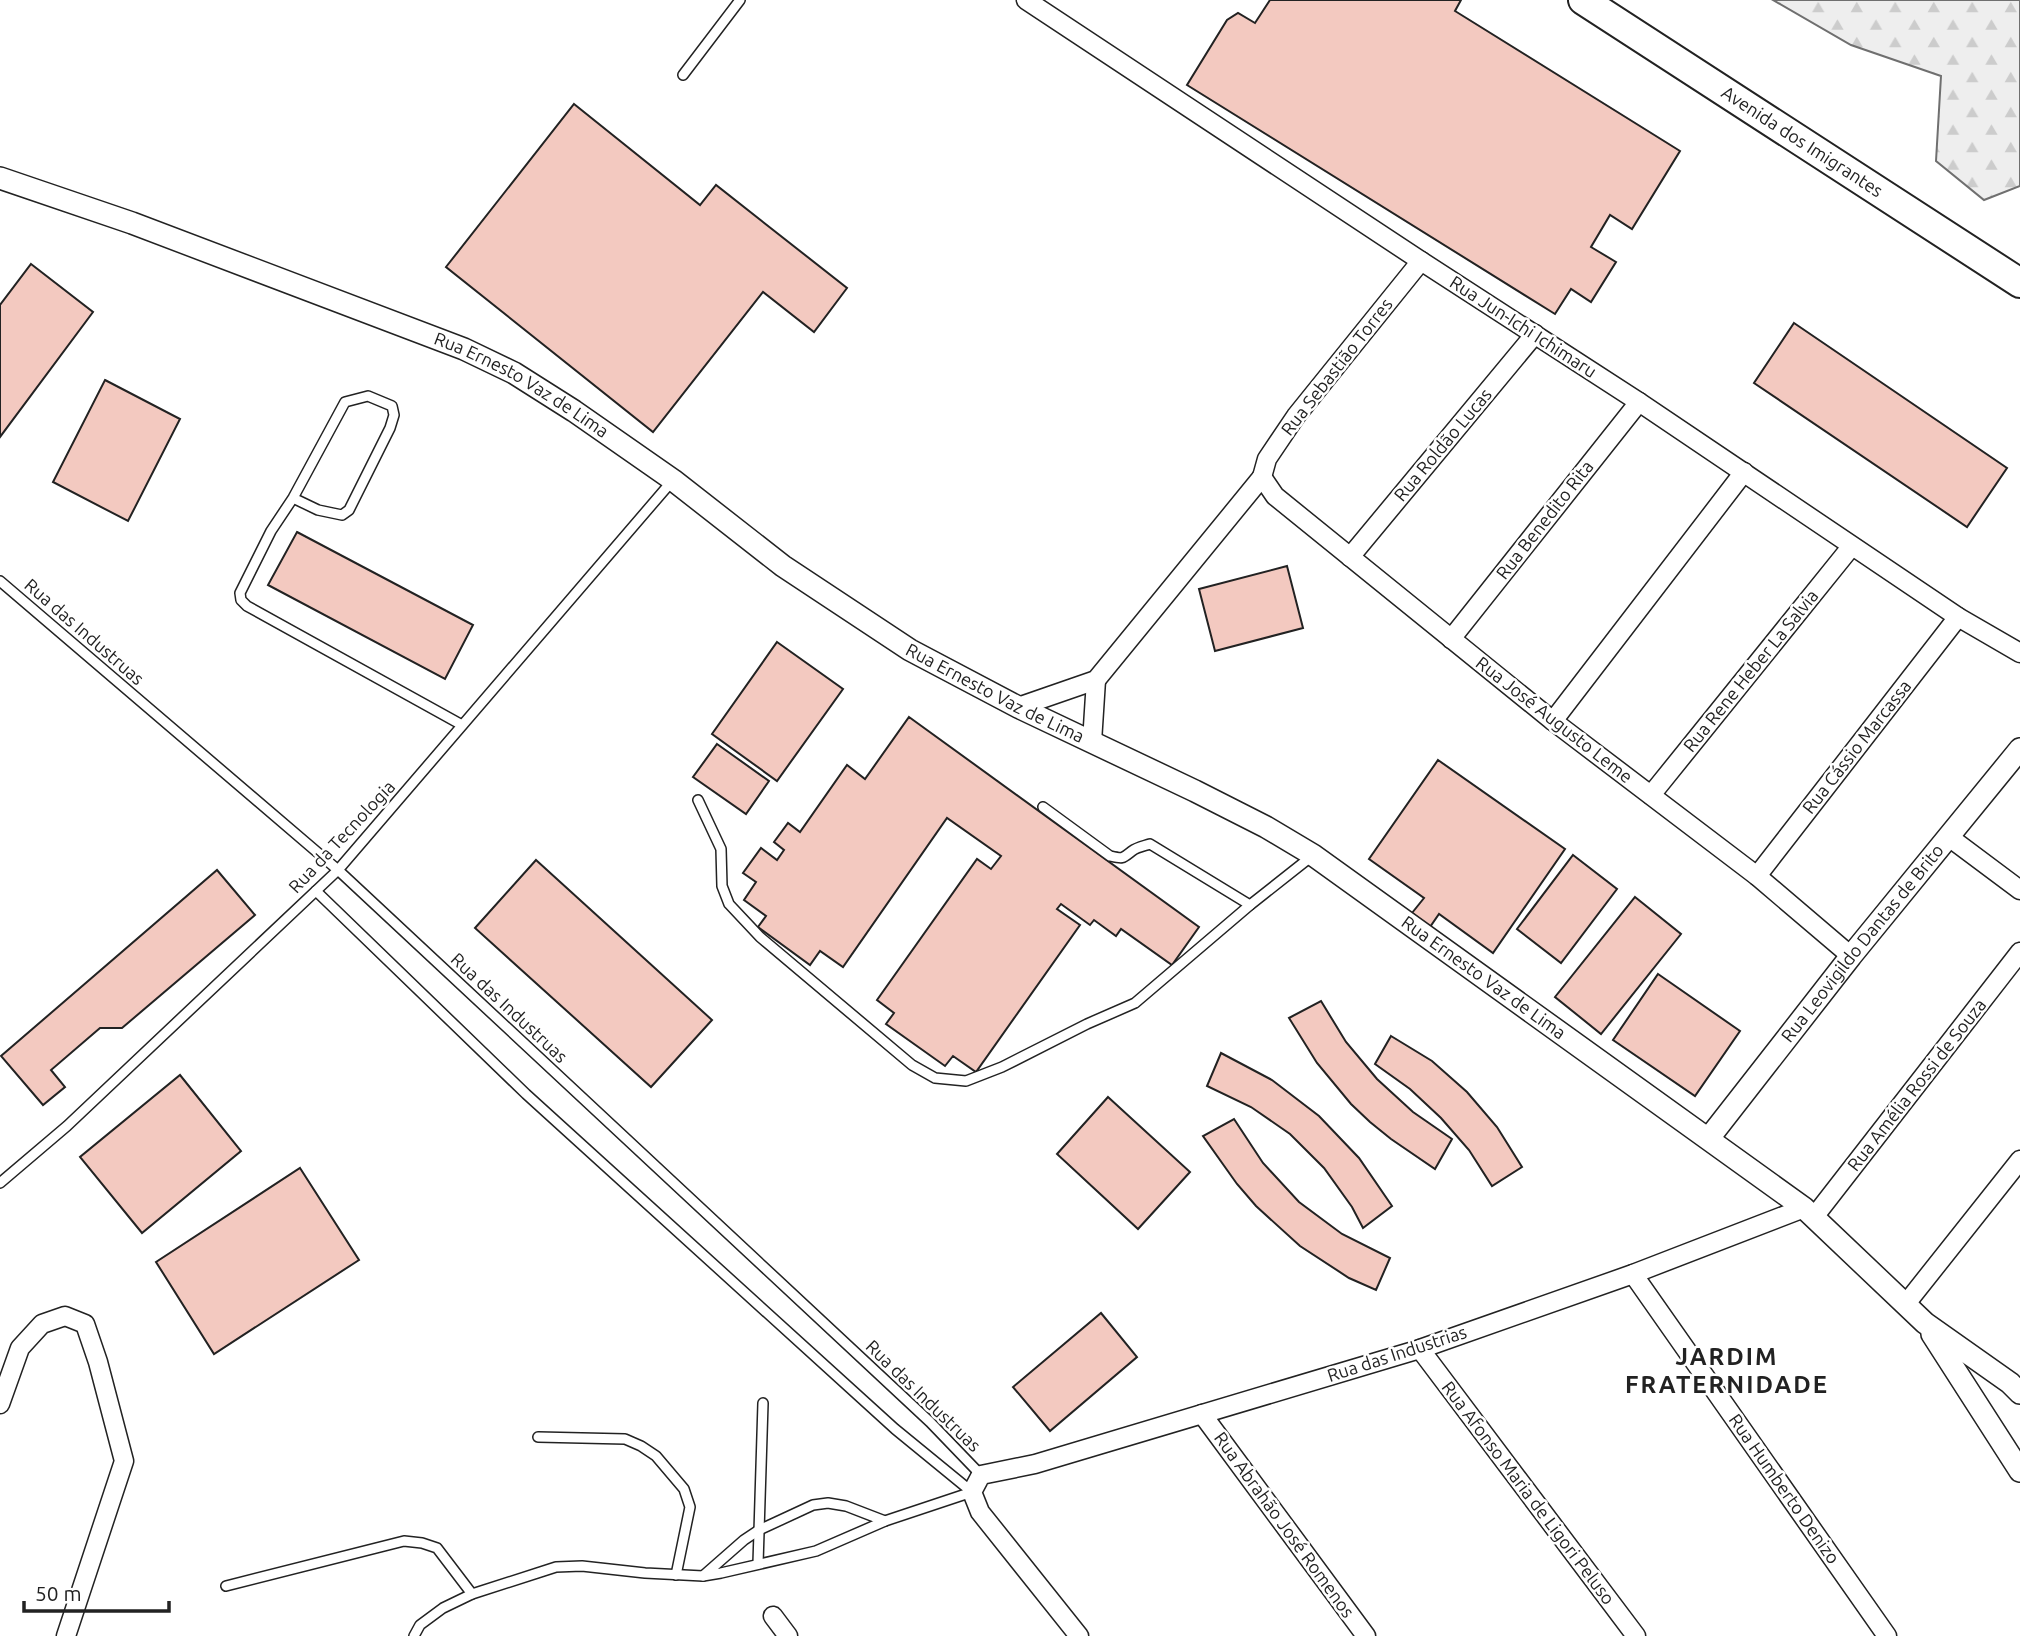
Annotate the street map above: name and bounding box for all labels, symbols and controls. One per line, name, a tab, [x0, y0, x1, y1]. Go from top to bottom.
street label: Avenida dos Imigrantes	[1718, 82, 1887, 201]
street label: Rua Jun-Ichi Ichimaru	[1446, 271, 1601, 381]
street label: Rua Sebastião Torres	[1277, 294, 1396, 439]
street label: Rua Ernesto Vaz de Lima	[432, 328, 613, 441]
street label: Rua Roldão Lucas	[1389, 384, 1495, 505]
street label: Rua Benedito Rita	[1492, 456, 1597, 583]
street label: Rua das Industruas	[21, 574, 148, 689]
street label: Rua Rene Heber La Salvia	[1679, 585, 1822, 755]
street label: Rua Ernesto Vaz de Lima	[903, 639, 1088, 746]
street label: Rua José Augusto Leme	[1472, 652, 1637, 786]
street label: Rua Cássio Marcassa	[1798, 676, 1915, 817]
street label: Rua da Tecnologia	[284, 776, 398, 897]
street label: Rua Leovigildo Dantas de Brito	[1777, 840, 1947, 1046]
street label: Rua Ernesto Vaz de Lima	[1398, 911, 1570, 1043]
street label: Rua das Industruas	[448, 948, 572, 1066]
street label: Rua Amélia Rossi de Souza	[1843, 994, 1990, 1174]
street label: Rua das Industrias	[1324, 1321, 1469, 1385]
street label: Rua das Industruas	[862, 1336, 985, 1455]
district label: JARDIM FRATERNIDADE	[1625, 1343, 1829, 1398]
street label: Rua Afonso Maria de Ligori Peluso	[1438, 1377, 1619, 1608]
street label: Rua Humberto Denizo	[1726, 1410, 1844, 1567]
street label: Rua Abrahão José Romenos	[1211, 1428, 1359, 1621]
scale bar	[24, 1570, 170, 1614]
text: 50 m	[35, 1581, 82, 1605]

